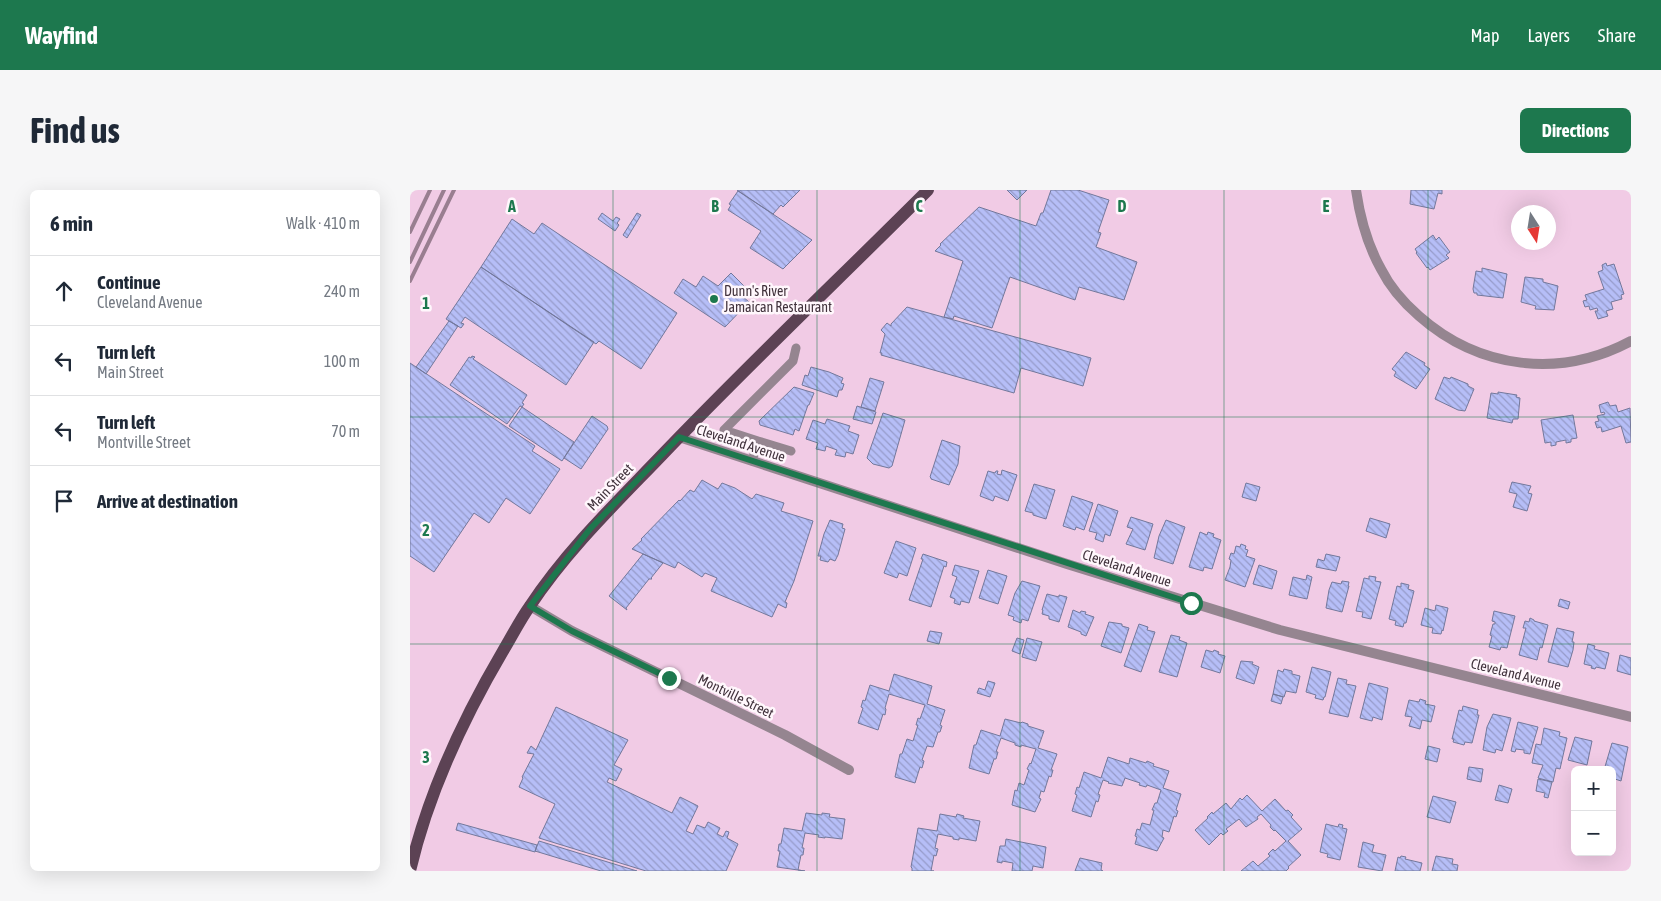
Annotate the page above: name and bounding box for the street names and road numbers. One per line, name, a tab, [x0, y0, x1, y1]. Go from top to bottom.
street label: Cleveland Avenue	[695, 421, 787, 465]
street label: Main Street	[584, 460, 636, 514]
street label: Cleveland Avenue	[1081, 546, 1173, 590]
street label: Cleveland Avenue	[1469, 655, 1563, 693]
street label: Montville Street	[696, 671, 776, 721]

